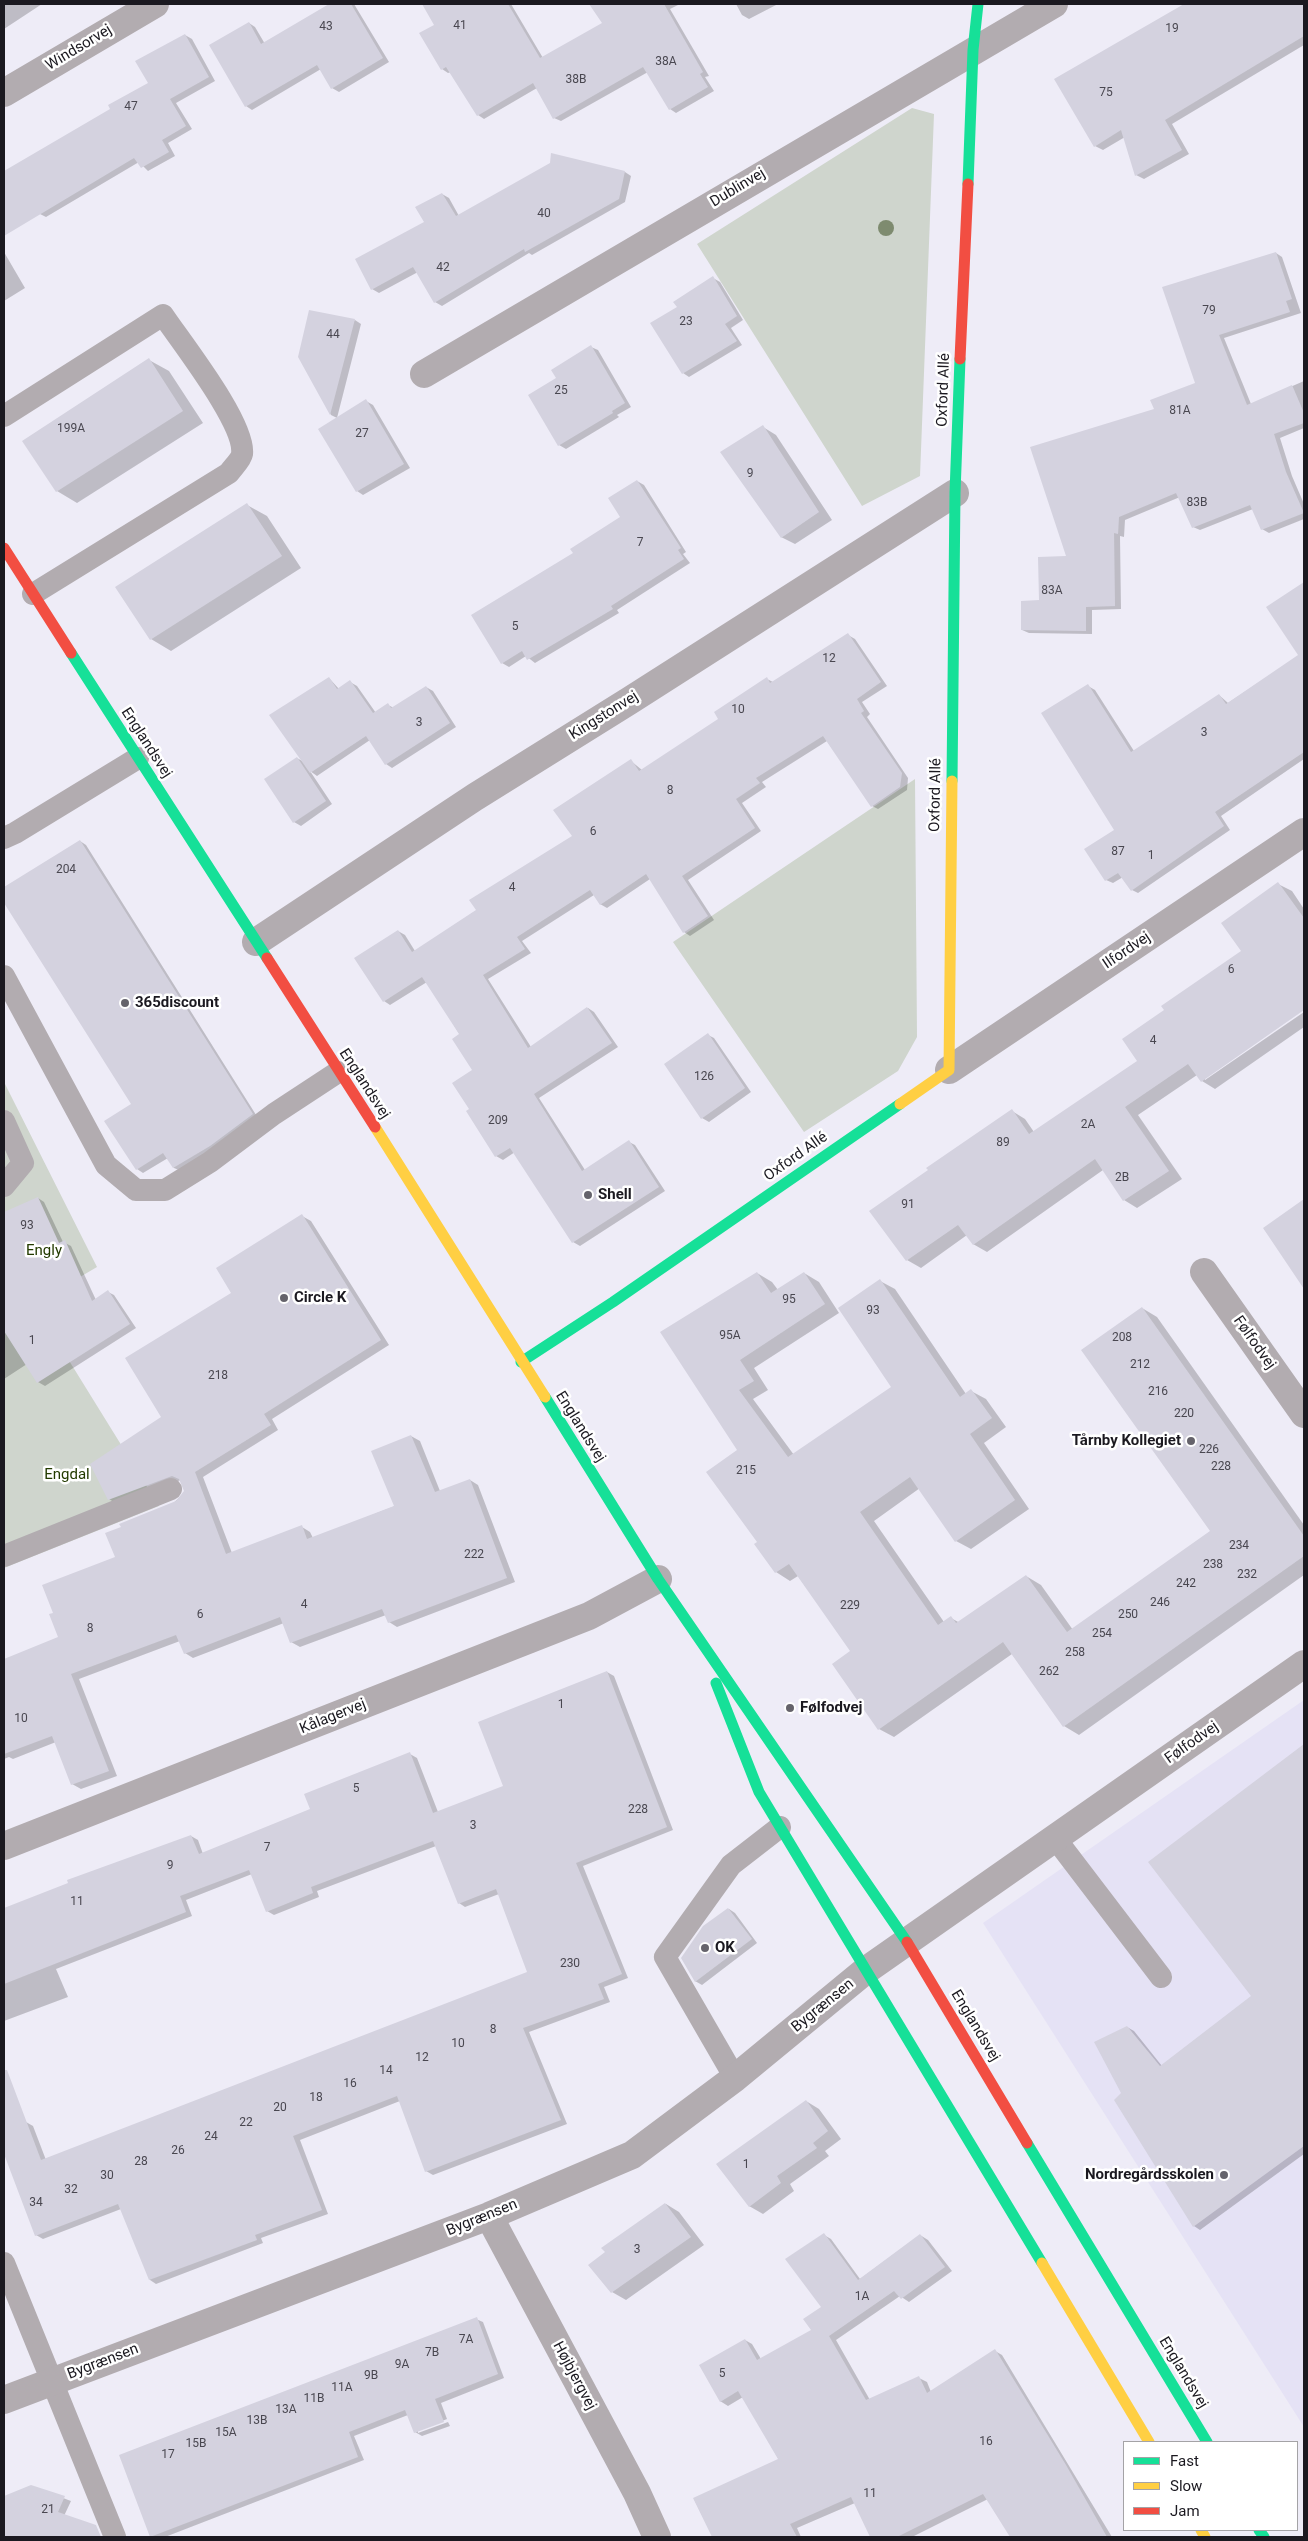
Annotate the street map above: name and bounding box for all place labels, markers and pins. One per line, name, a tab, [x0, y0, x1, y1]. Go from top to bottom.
place label: 365discount	[135, 994, 219, 1012]
marker: 365discount	[119, 997, 131, 1009]
place label: Shell	[598, 1186, 632, 1204]
marker: Shell	[582, 1189, 594, 1201]
place label: Circle K	[294, 1289, 346, 1307]
marker: Circle K	[278, 1292, 290, 1304]
place label: Tårnby Kollegiet	[1072, 1432, 1181, 1450]
marker: Tårnby Kollegiet	[1185, 1435, 1197, 1447]
place label: Følfodvej	[800, 1699, 862, 1717]
marker: Følfodvej	[784, 1702, 796, 1714]
place label: OK	[715, 1939, 735, 1957]
marker: OK	[699, 1942, 711, 1954]
place label: Nordregårdsskolen	[1085, 2166, 1214, 2184]
marker: Nordregårdsskolen	[1218, 2169, 1230, 2181]

